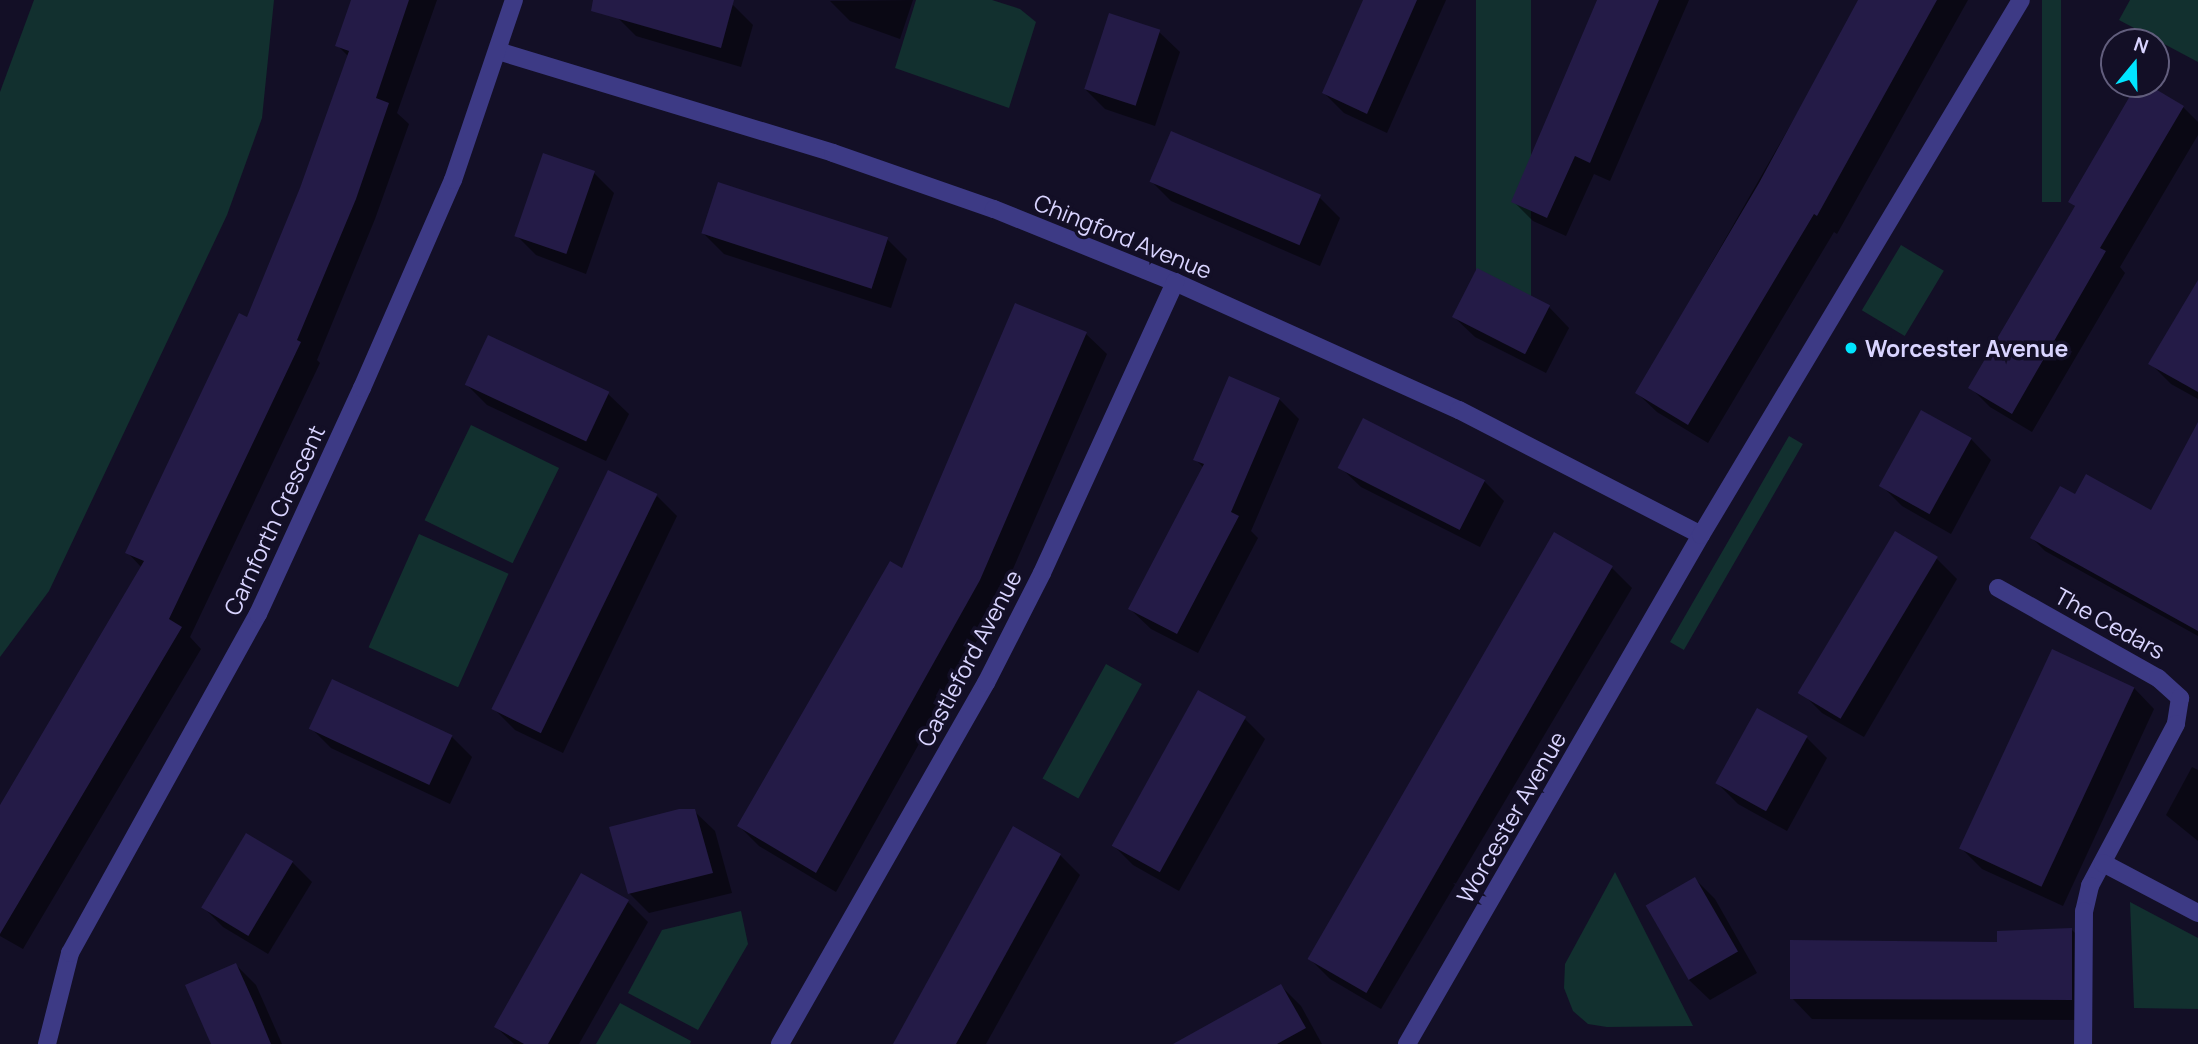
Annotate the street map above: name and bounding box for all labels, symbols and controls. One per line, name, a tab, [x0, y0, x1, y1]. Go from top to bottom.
north arrow	[2100, 28, 2170, 98]
text: N	[2130, 31, 2152, 60]
street label: Chingford Avenue	[1030, 188, 1216, 284]
place label: Worcester Avenue	[1865, 334, 2068, 362]
marker: Worcester Avenue	[1843, 340, 1859, 356]
street label: Carnforth Crescent	[218, 421, 330, 619]
street label: Castleford Avenue	[911, 565, 1027, 751]
street label: The Cedars	[2050, 581, 2170, 665]
street label: Worcester Avenue	[1451, 726, 1571, 908]

